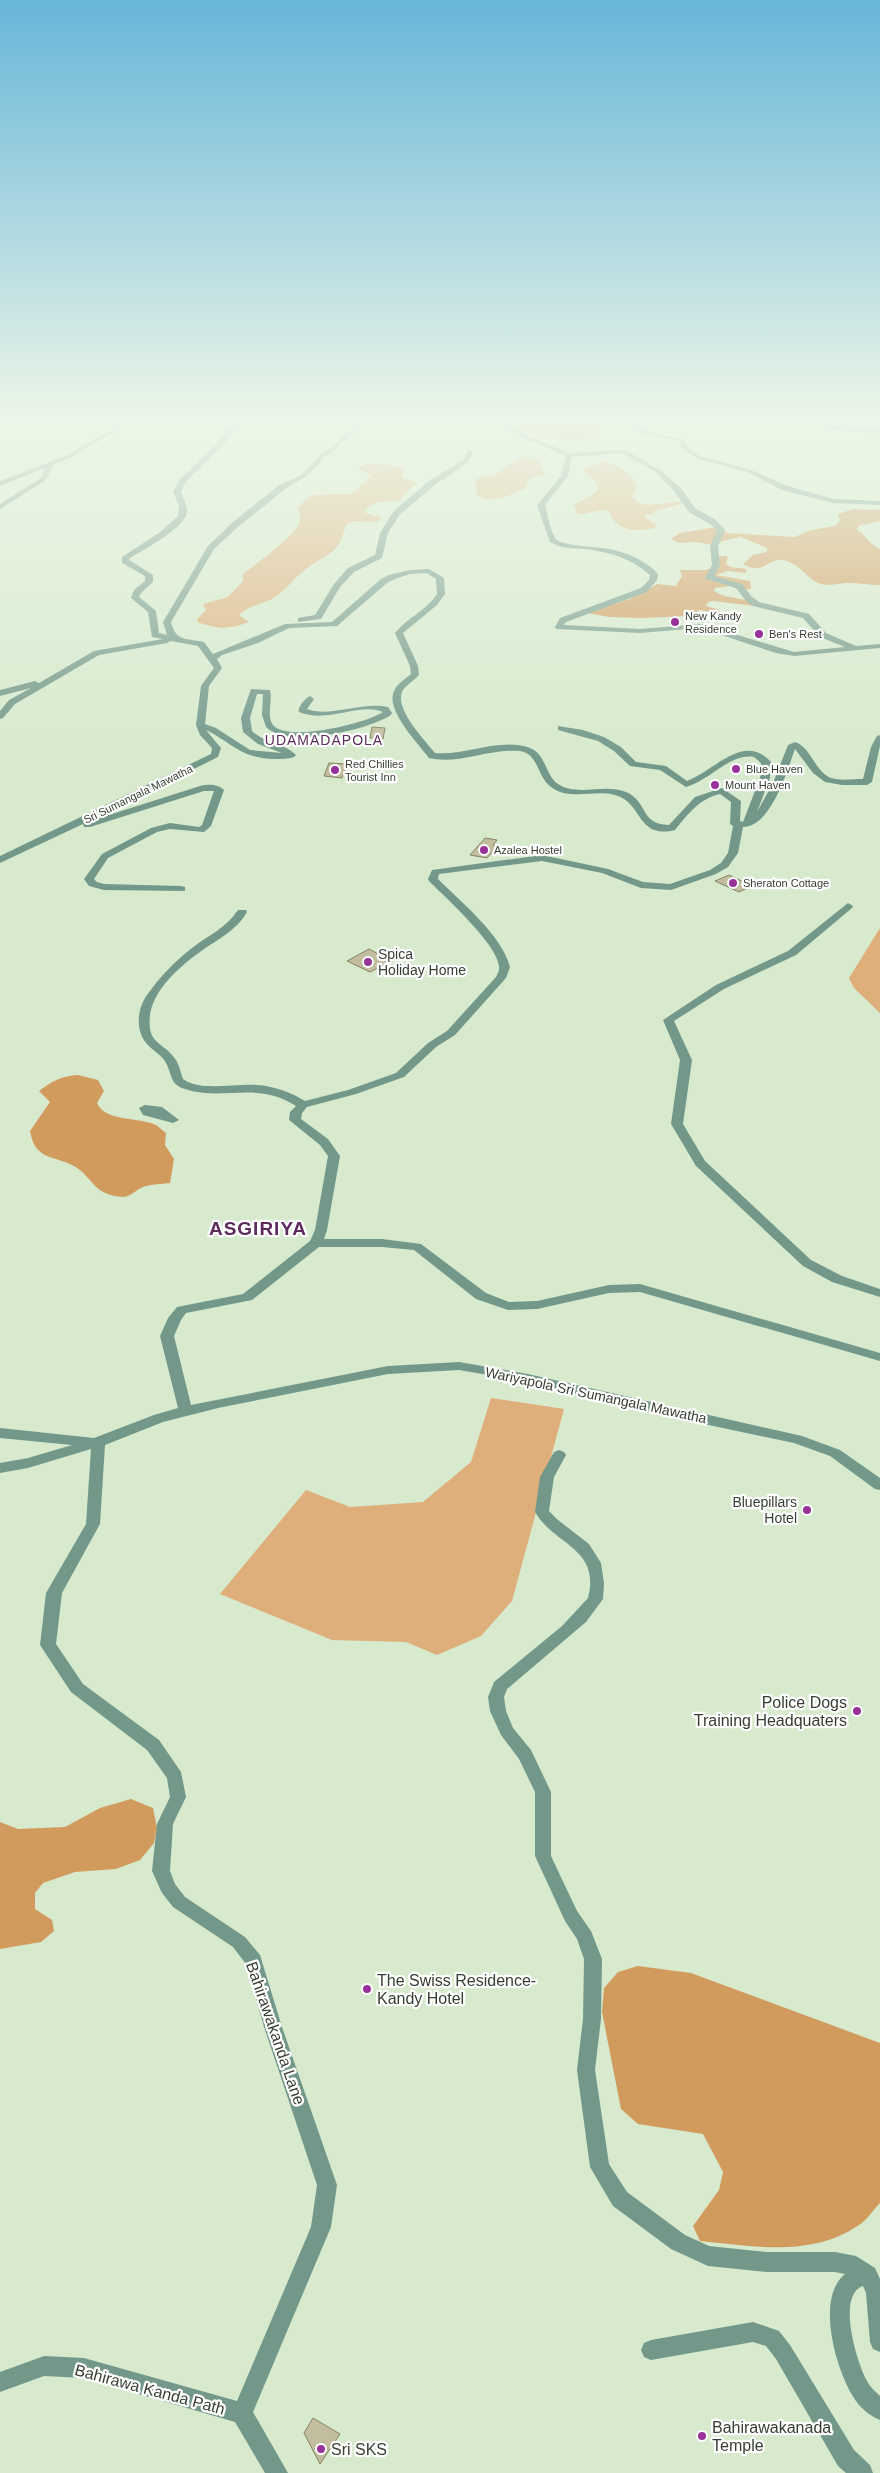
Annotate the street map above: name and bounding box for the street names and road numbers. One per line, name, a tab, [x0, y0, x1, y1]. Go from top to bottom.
street label: Sri Sumangala Mawatha	[82, 762, 195, 826]
street label: Wariyapola Sri Sumangala Mawatha	[484, 1364, 708, 1426]
street label: Bahirawakanda Lane	[243, 1959, 308, 2107]
street label: Bahirawa Kanda Path	[73, 2361, 227, 2418]

